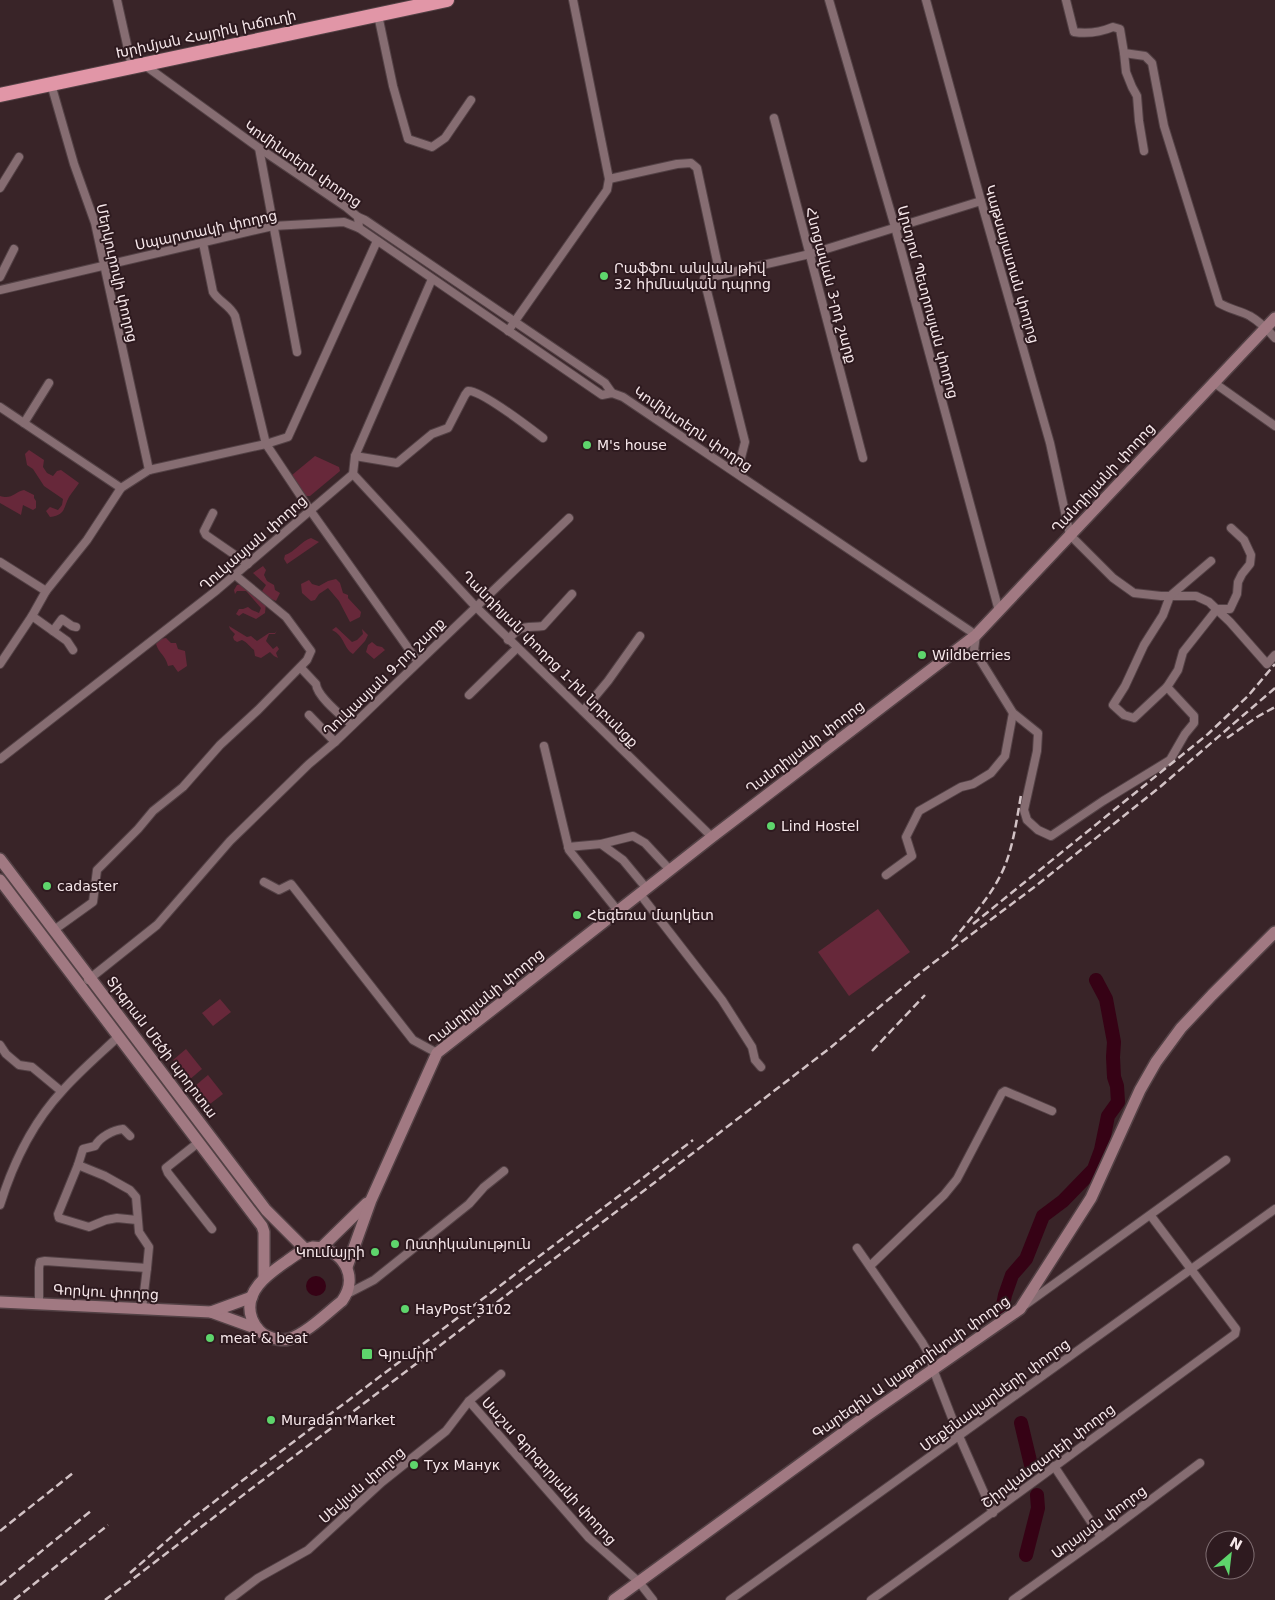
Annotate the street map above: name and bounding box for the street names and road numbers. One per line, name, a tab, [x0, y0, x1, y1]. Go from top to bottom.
street label: Խրիմյան Հայրիկ խճուղի	[114, 7, 298, 61]
street label: Կոմինտերն փողոց	[241, 117, 365, 211]
street label: Կաթսայատան փողոց	[982, 183, 1042, 345]
street label: Մերկուրովի փողոց	[93, 202, 141, 344]
street label: Արտյոմ Պետրոսյան փողոց	[894, 204, 962, 400]
street label: Հնոցավան 3-րդ շարք	[802, 205, 860, 365]
street label: Սպարտակի փողոց	[133, 207, 279, 253]
street label: Կոմինտերն փողոց	[631, 383, 755, 475]
street label: Ղանդիլյանի փողոց	[1048, 420, 1158, 536]
street label: Ղուկասյան փողոց	[196, 492, 310, 594]
street label: Ղանդիլյան փողոց 1-ին նրբանցք	[459, 568, 641, 750]
street label: Ղուկասյան 9-րդ շարք	[320, 615, 448, 739]
street label: Ղանդիլյանի փողոց	[743, 697, 867, 797]
street label: Ղանդիլյանի փողոց	[425, 946, 547, 1048]
street label: Տիգրան Մեծի պողոտա	[103, 973, 221, 1121]
street label: Գորկու փողոց	[53, 1281, 159, 1303]
street label: Գարեգին Ա կաթողիկոսի փողոց	[809, 1292, 1013, 1442]
street label: Մեքենավարների փողոց	[917, 1335, 1073, 1455]
street label: Սաշա Գրիգորյանի փողոց	[478, 1394, 620, 1548]
street label: Շիրվանզադեի փողոց	[978, 1401, 1118, 1511]
street label: Սեվյան փողոց	[316, 1444, 408, 1526]
street label: Աղայան փողոց	[1049, 1482, 1149, 1562]

